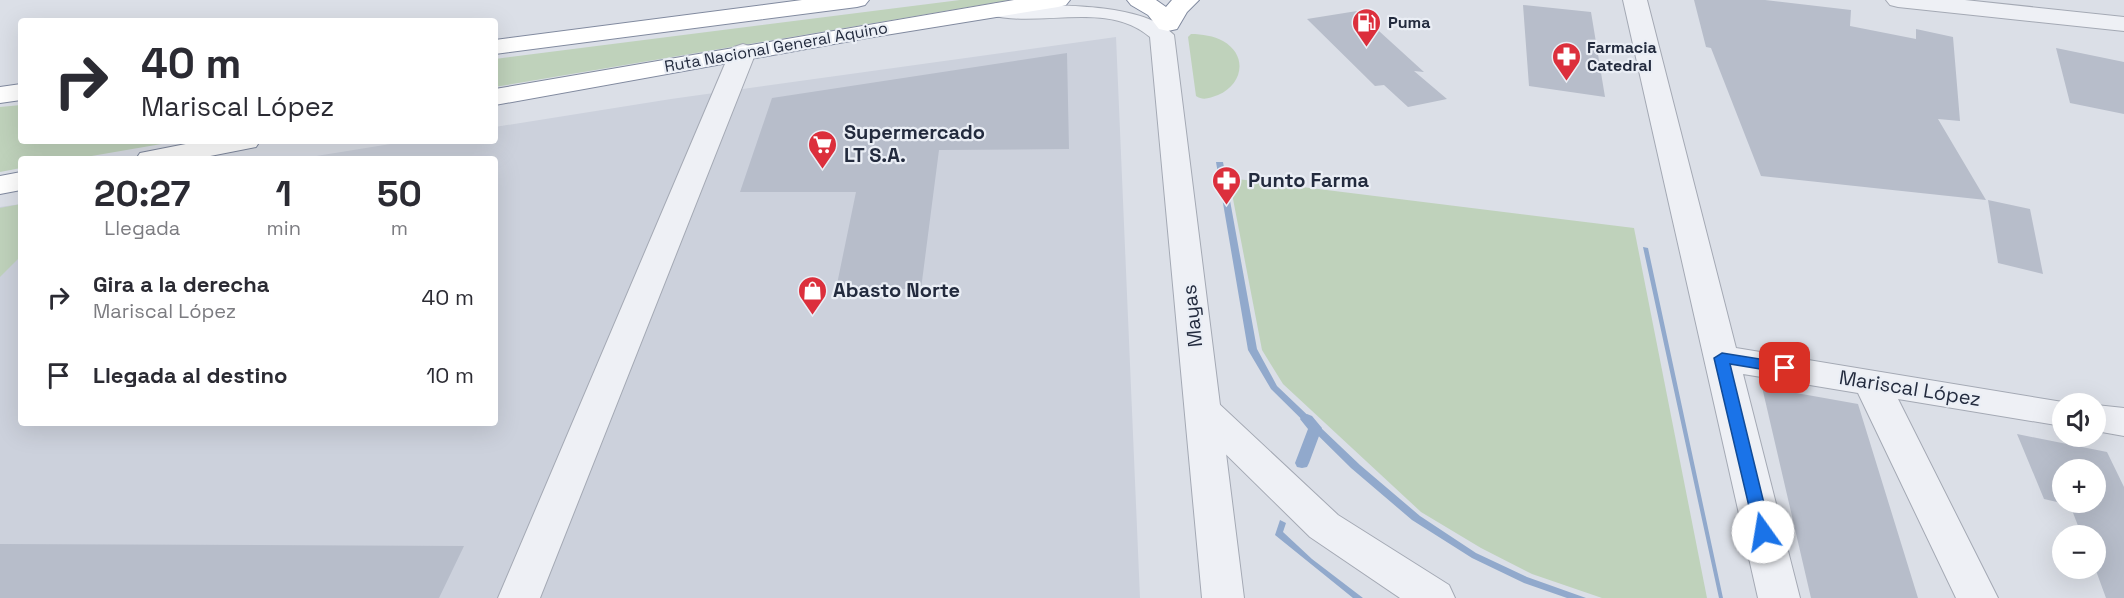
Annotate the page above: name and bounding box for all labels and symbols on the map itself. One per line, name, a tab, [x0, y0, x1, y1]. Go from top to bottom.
fuel station icon: Puma	[1351, 6, 1383, 48]
place label: Puma	[1388, 12, 1430, 33]
street label: Ruta Nacional General Aquino	[663, 17, 889, 77]
place label: Farmacia Catedral	[1587, 37, 1657, 76]
pharmacy icon: Farmacia Catedral	[1550, 40, 1582, 82]
place label: Supermercado LT S.A.	[844, 119, 985, 168]
supermarket icon: Supermercado LT S.A.	[807, 128, 839, 170]
pharmacy icon: Punto Farma	[1211, 164, 1243, 206]
place label: Punto Farma	[1248, 167, 1370, 193]
shop icon: Abasto Norte	[796, 274, 828, 316]
place label: Abasto Norte	[833, 277, 960, 303]
street label: Mayas	[1176, 283, 1208, 349]
pin	[1759, 342, 1810, 393]
street label: Mariscal López	[1837, 364, 1983, 412]
position arrow	[1731, 500, 1795, 564]

